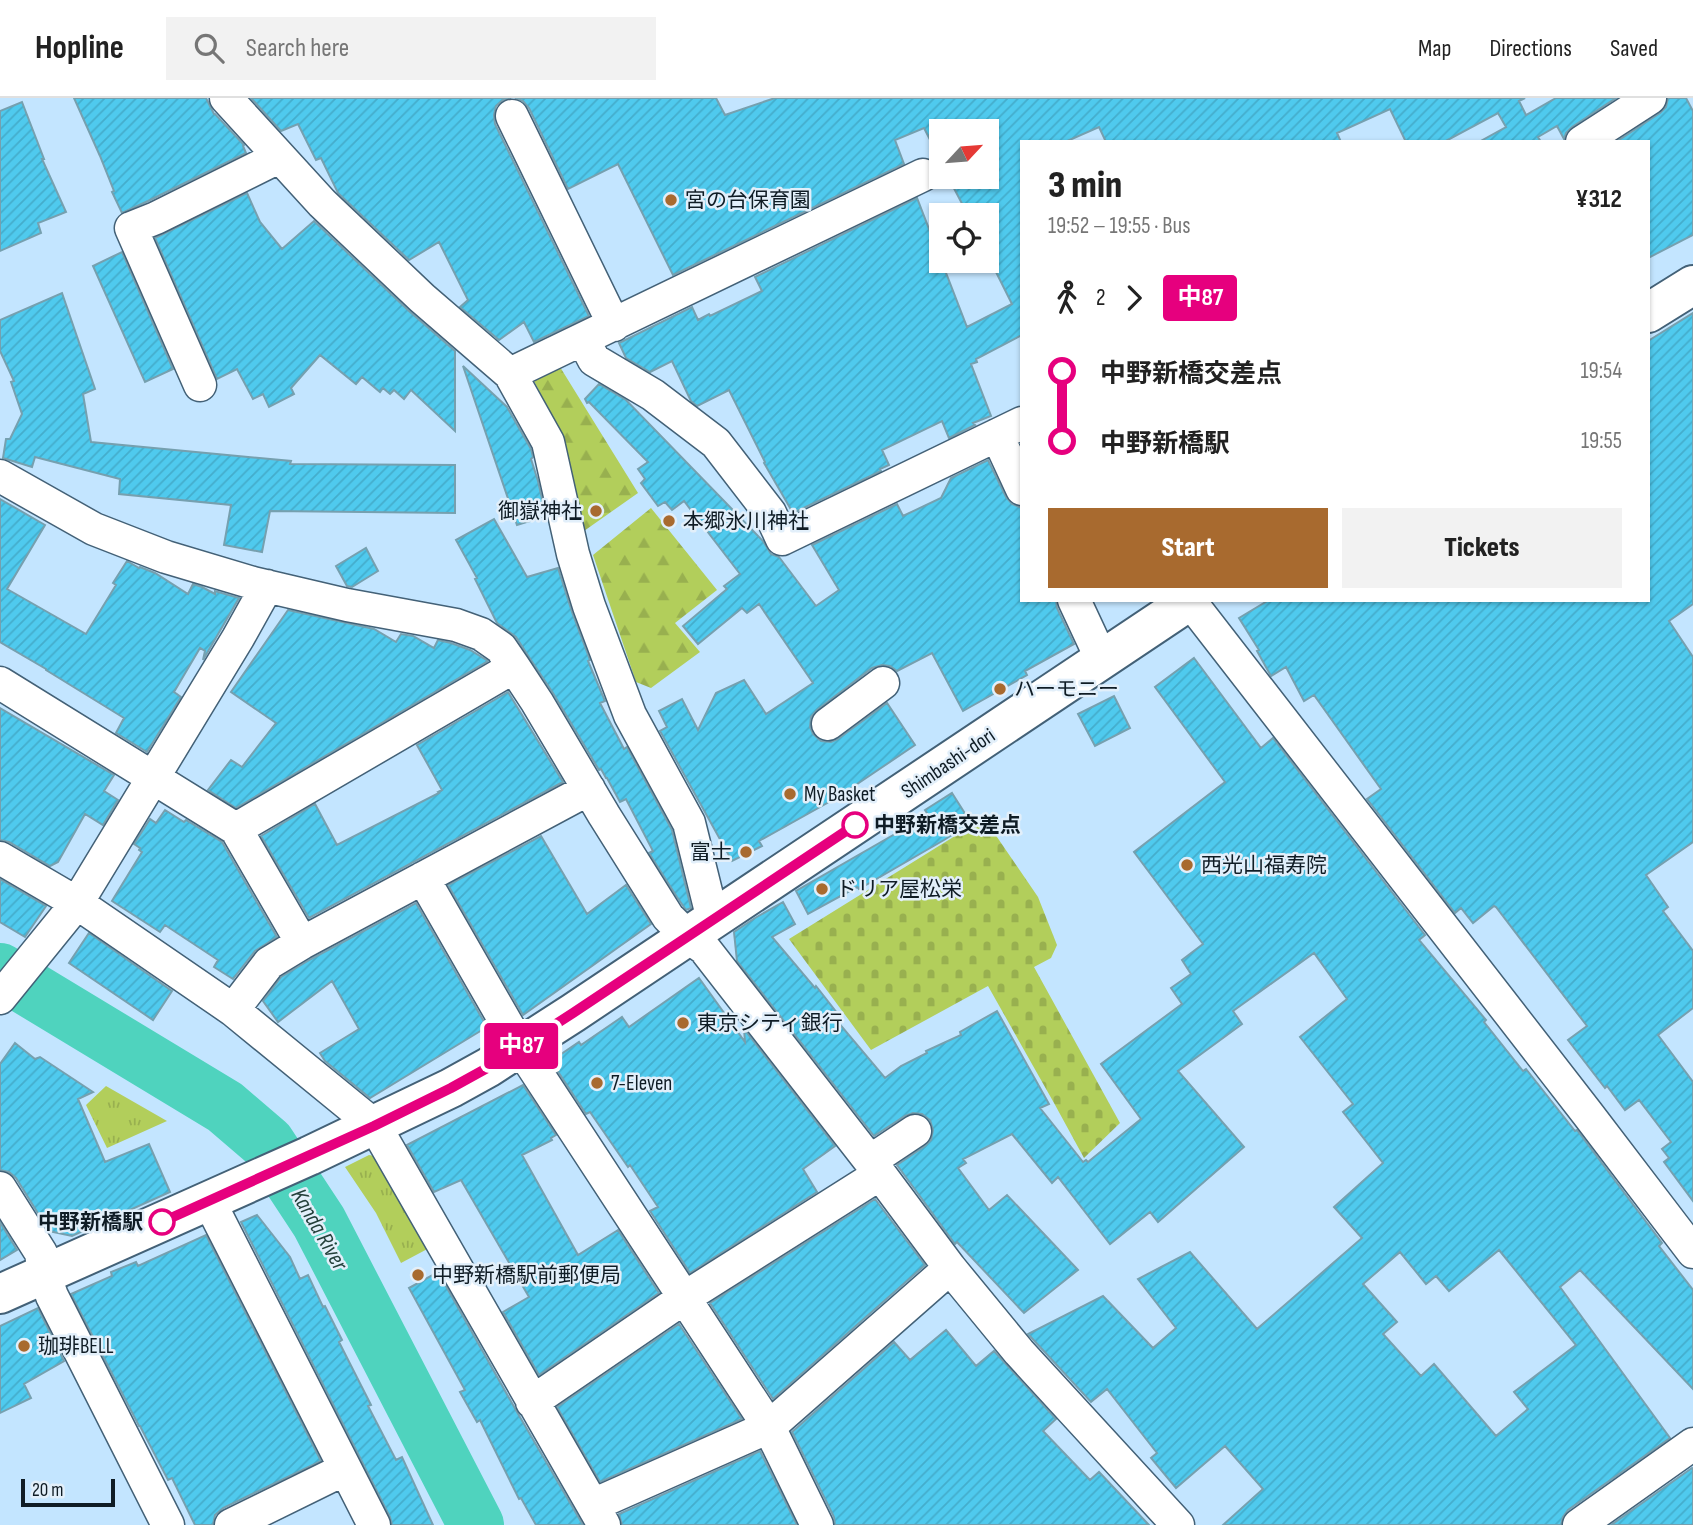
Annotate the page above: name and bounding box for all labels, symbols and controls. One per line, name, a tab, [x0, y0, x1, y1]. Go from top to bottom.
search box	[166, 17, 656, 80]
text: Hopline	[35, 28, 124, 68]
icon: search	[190, 29, 228, 67]
text: Search here	[246, 33, 349, 64]
text: Map	[1418, 34, 1451, 63]
text: Directions	[1489, 34, 1572, 63]
text: Saved	[1610, 34, 1658, 63]
north arrow	[929, 119, 999, 189]
map controls	[929, 119, 999, 273]
text: 3 min	[1048, 163, 1122, 208]
text: ¥312	[1575, 184, 1622, 215]
place label: 宮の台保育園	[685, 188, 811, 213]
marker: 宮の台保育園	[663, 192, 679, 208]
button: locate	[929, 203, 999, 273]
text: 19:52 – 19:55 · Bus	[1048, 212, 1190, 240]
icon: walk	[1048, 279, 1086, 317]
icon: forward	[1115, 279, 1153, 317]
text: 中87	[1177, 283, 1223, 312]
text: 2	[1096, 284, 1105, 312]
text: 19:54	[1581, 357, 1622, 385]
text: 中野新橋交差点	[1100, 359, 1282, 390]
text: 19:55	[1581, 427, 1622, 455]
text: 中野新橋駅	[1100, 429, 1230, 460]
place label: 御嶽神社	[498, 499, 582, 524]
marker: 御嶽神社	[588, 503, 604, 519]
button: Start	[1048, 508, 1328, 588]
button: Tickets	[1342, 508, 1622, 588]
place label: 本郷氷川神社	[683, 509, 809, 534]
marker: 本郷氷川神社	[661, 513, 677, 529]
place label: ハーモニー	[1014, 677, 1119, 702]
marker: ハーモニー	[992, 681, 1008, 697]
street label: Shimbashi-dori	[897, 723, 1000, 804]
place label: My Basket	[804, 782, 875, 807]
marker: My Basket	[782, 786, 798, 802]
marker: 中野新橋交差点	[842, 812, 868, 838]
place label: 中野新橋交差点	[874, 813, 1021, 838]
place label: 富士	[690, 840, 732, 865]
marker: 富士	[738, 844, 754, 860]
place label: 西光山福寿院	[1201, 853, 1327, 878]
marker: 西光山福寿院	[1179, 857, 1195, 873]
place label: ドリア屋松栄	[836, 877, 962, 902]
marker: ドリア屋松栄	[814, 881, 830, 897]
place label: 東京シティ銀行	[697, 1011, 843, 1036]
marker: 東京シティ銀行	[675, 1015, 691, 1031]
line badge: 中87	[481, 1023, 561, 1069]
text: 中87	[498, 1031, 544, 1060]
place label: 7-Eleven	[611, 1071, 672, 1096]
marker: 7-Eleven	[589, 1075, 605, 1091]
water label: Kanda River	[285, 1184, 354, 1277]
marker: 中野新橋駅	[149, 1209, 175, 1235]
place label: 中野新橋駅	[38, 1210, 143, 1235]
place label: 中野新橋駅前郵便局	[432, 1263, 621, 1288]
marker: 中野新橋駅前郵便局	[410, 1267, 426, 1283]
place label: 珈琲BELL	[38, 1334, 114, 1359]
marker: 珈琲BELL	[16, 1338, 32, 1354]
scale bar	[21, 1476, 116, 1508]
text: 20 m	[32, 1479, 64, 1502]

